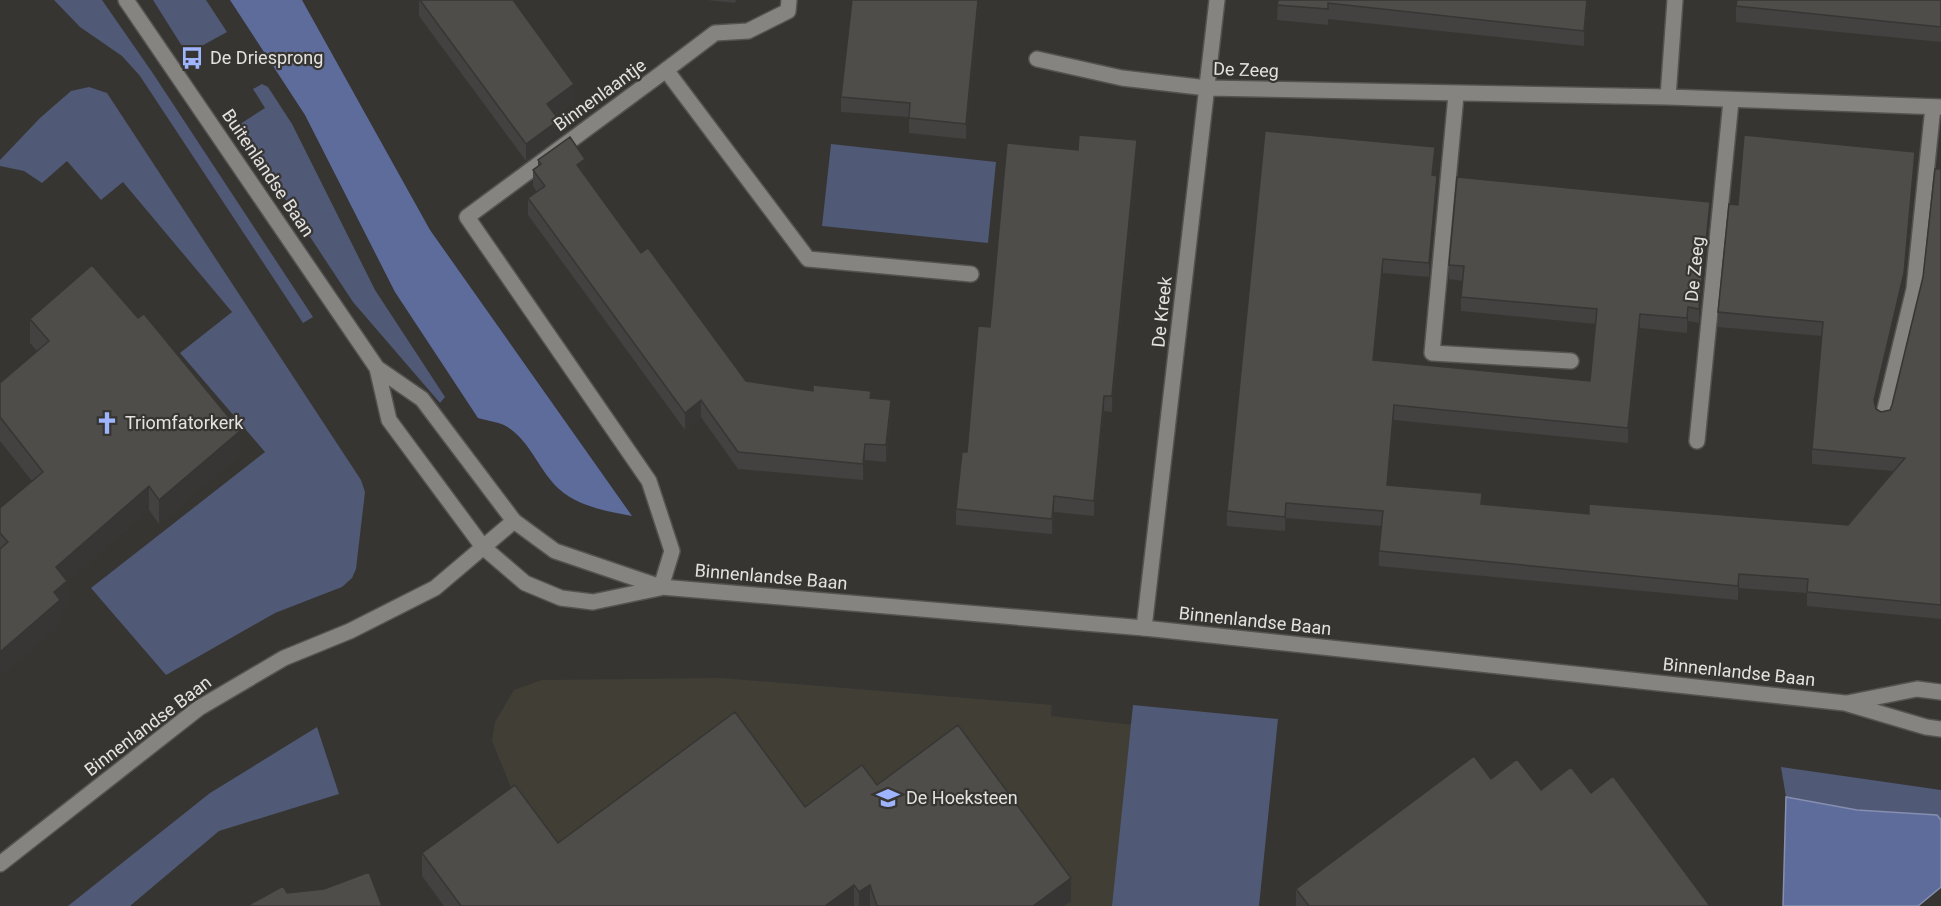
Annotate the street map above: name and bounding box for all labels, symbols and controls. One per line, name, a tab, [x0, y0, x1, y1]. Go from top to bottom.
bus stop icon: De Driesprong	[179, 45, 205, 71]
place label: De Driesprong	[210, 47, 323, 68]
street label: Binnenlaantje	[550, 54, 650, 135]
street label: De Zeeg	[1213, 58, 1279, 81]
street label: Buitenlandse Baan	[218, 105, 319, 240]
street label: De Zeeg	[1681, 235, 1708, 303]
street label: De Kreek	[1147, 275, 1176, 348]
church icon: Triomfatorkerk	[94, 410, 120, 436]
place label: Triomfatorkerk	[125, 412, 244, 433]
street label: Binnenlandse Baan	[694, 559, 848, 594]
street label: Binnenlandse Baan	[1178, 602, 1332, 639]
street label: Binnenlandse Baan	[1662, 653, 1816, 690]
street label: Binnenlandse Baan	[80, 671, 215, 780]
school or university icon: De Hoeksteen	[875, 785, 901, 811]
place label: De Hoeksteen	[906, 787, 1018, 808]

